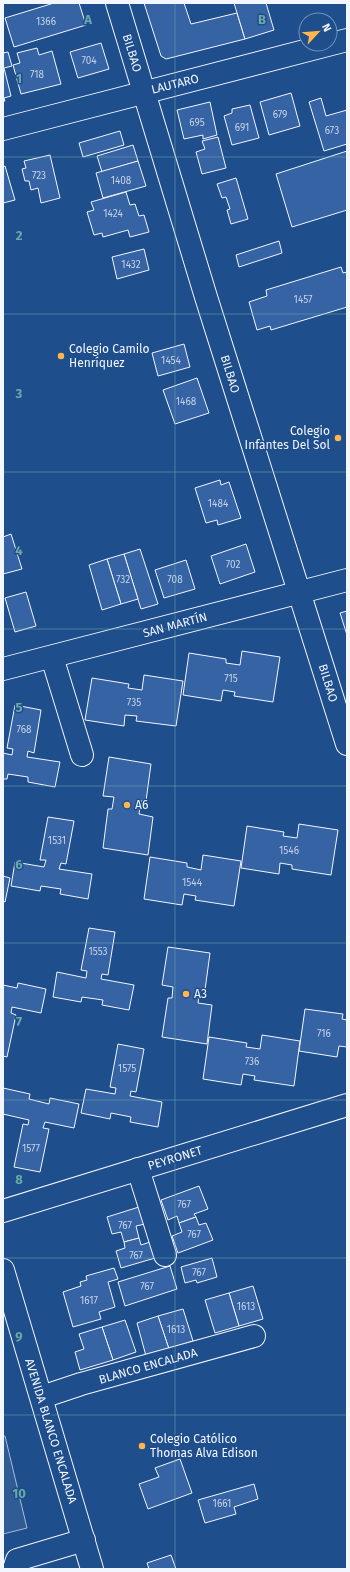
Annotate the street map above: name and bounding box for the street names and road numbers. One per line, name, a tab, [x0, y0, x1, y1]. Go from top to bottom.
street label: BILBAO	[120, 32, 144, 74]
street label: LAUTARO	[150, 71, 200, 97]
street label: BILBAO	[218, 353, 242, 395]
street label: SAN MARTÍN	[141, 609, 209, 640]
street label: BILBAO	[316, 662, 340, 704]
street label: PEYRONET	[146, 1143, 205, 1173]
street label: BLANCO ENCALADA	[97, 1345, 199, 1387]
street label: AVENIDA BLANCO ENCALADA	[22, 1357, 80, 1505]

